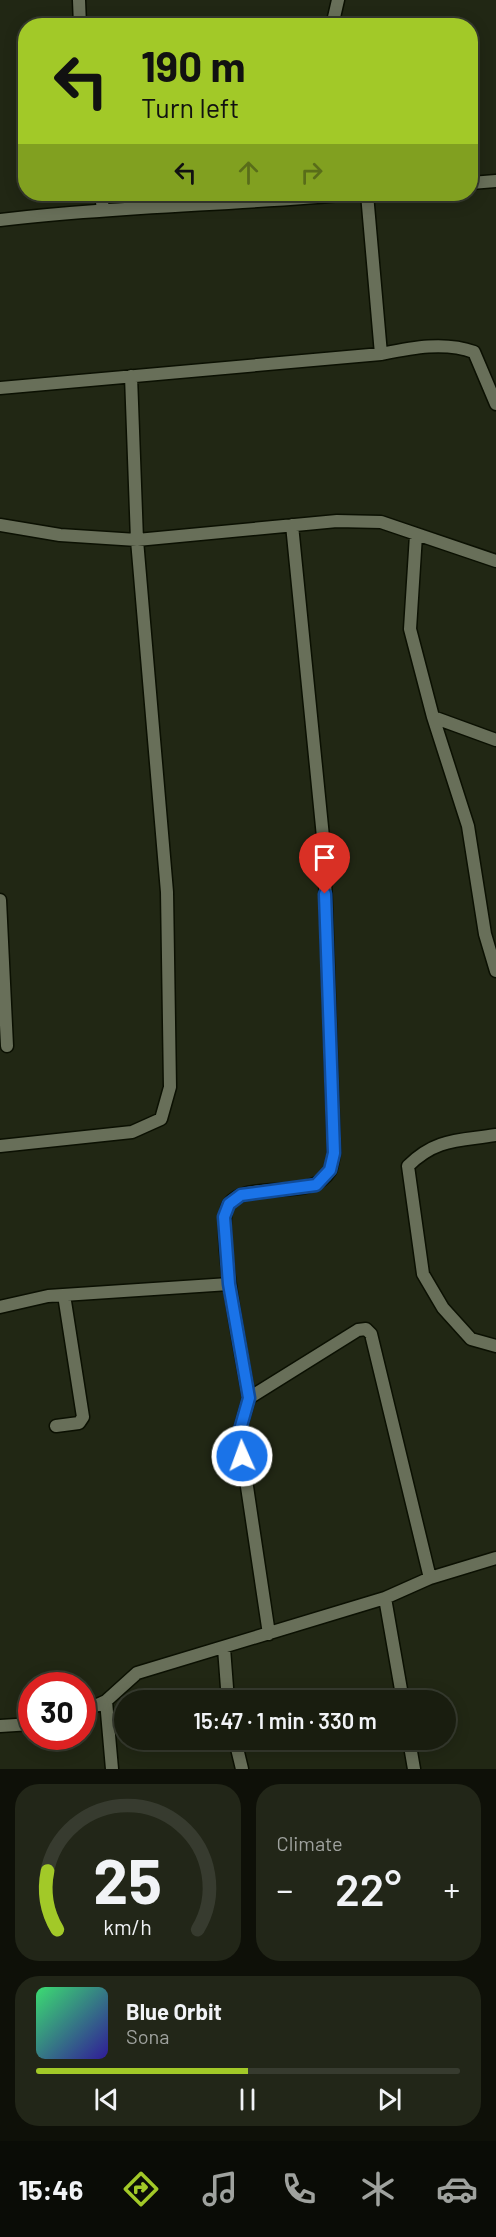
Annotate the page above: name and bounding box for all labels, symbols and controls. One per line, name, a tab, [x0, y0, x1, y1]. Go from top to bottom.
text: 190 m	[141, 40, 246, 90]
icon: left	[42, 42, 120, 120]
text: Turn left	[141, 91, 239, 123]
icon: left	[169, 156, 202, 189]
icon: ahead	[232, 156, 265, 189]
icon: right	[295, 156, 328, 189]
pin	[299, 832, 350, 894]
icon: arrive	[308, 841, 341, 874]
position arrow	[210, 1424, 274, 1488]
speed limit sign: 30	[18, 1672, 96, 1750]
text: 15:47 · 1 min · 330 m	[193, 1707, 377, 1733]
text: Climate	[277, 1831, 343, 1855]
text: 25	[93, 1842, 162, 1916]
text: 22°	[335, 1861, 402, 1915]
text: −	[277, 1869, 293, 1909]
text: +	[443, 1869, 460, 1909]
text: km/h	[103, 1914, 152, 1939]
text: Blue Orbit	[126, 1998, 222, 2024]
text: Sona	[126, 2024, 170, 2048]
icon: previous	[90, 2083, 123, 2116]
icon: pause	[231, 2083, 264, 2116]
icon: next	[373, 2083, 406, 2116]
icon: directions	[120, 2168, 162, 2210]
icon: music	[199, 2168, 241, 2210]
icon: phone	[278, 2168, 320, 2210]
icon: climate	[357, 2168, 399, 2210]
icon: car	[436, 2168, 478, 2210]
text: 15:46	[18, 2173, 83, 2205]

